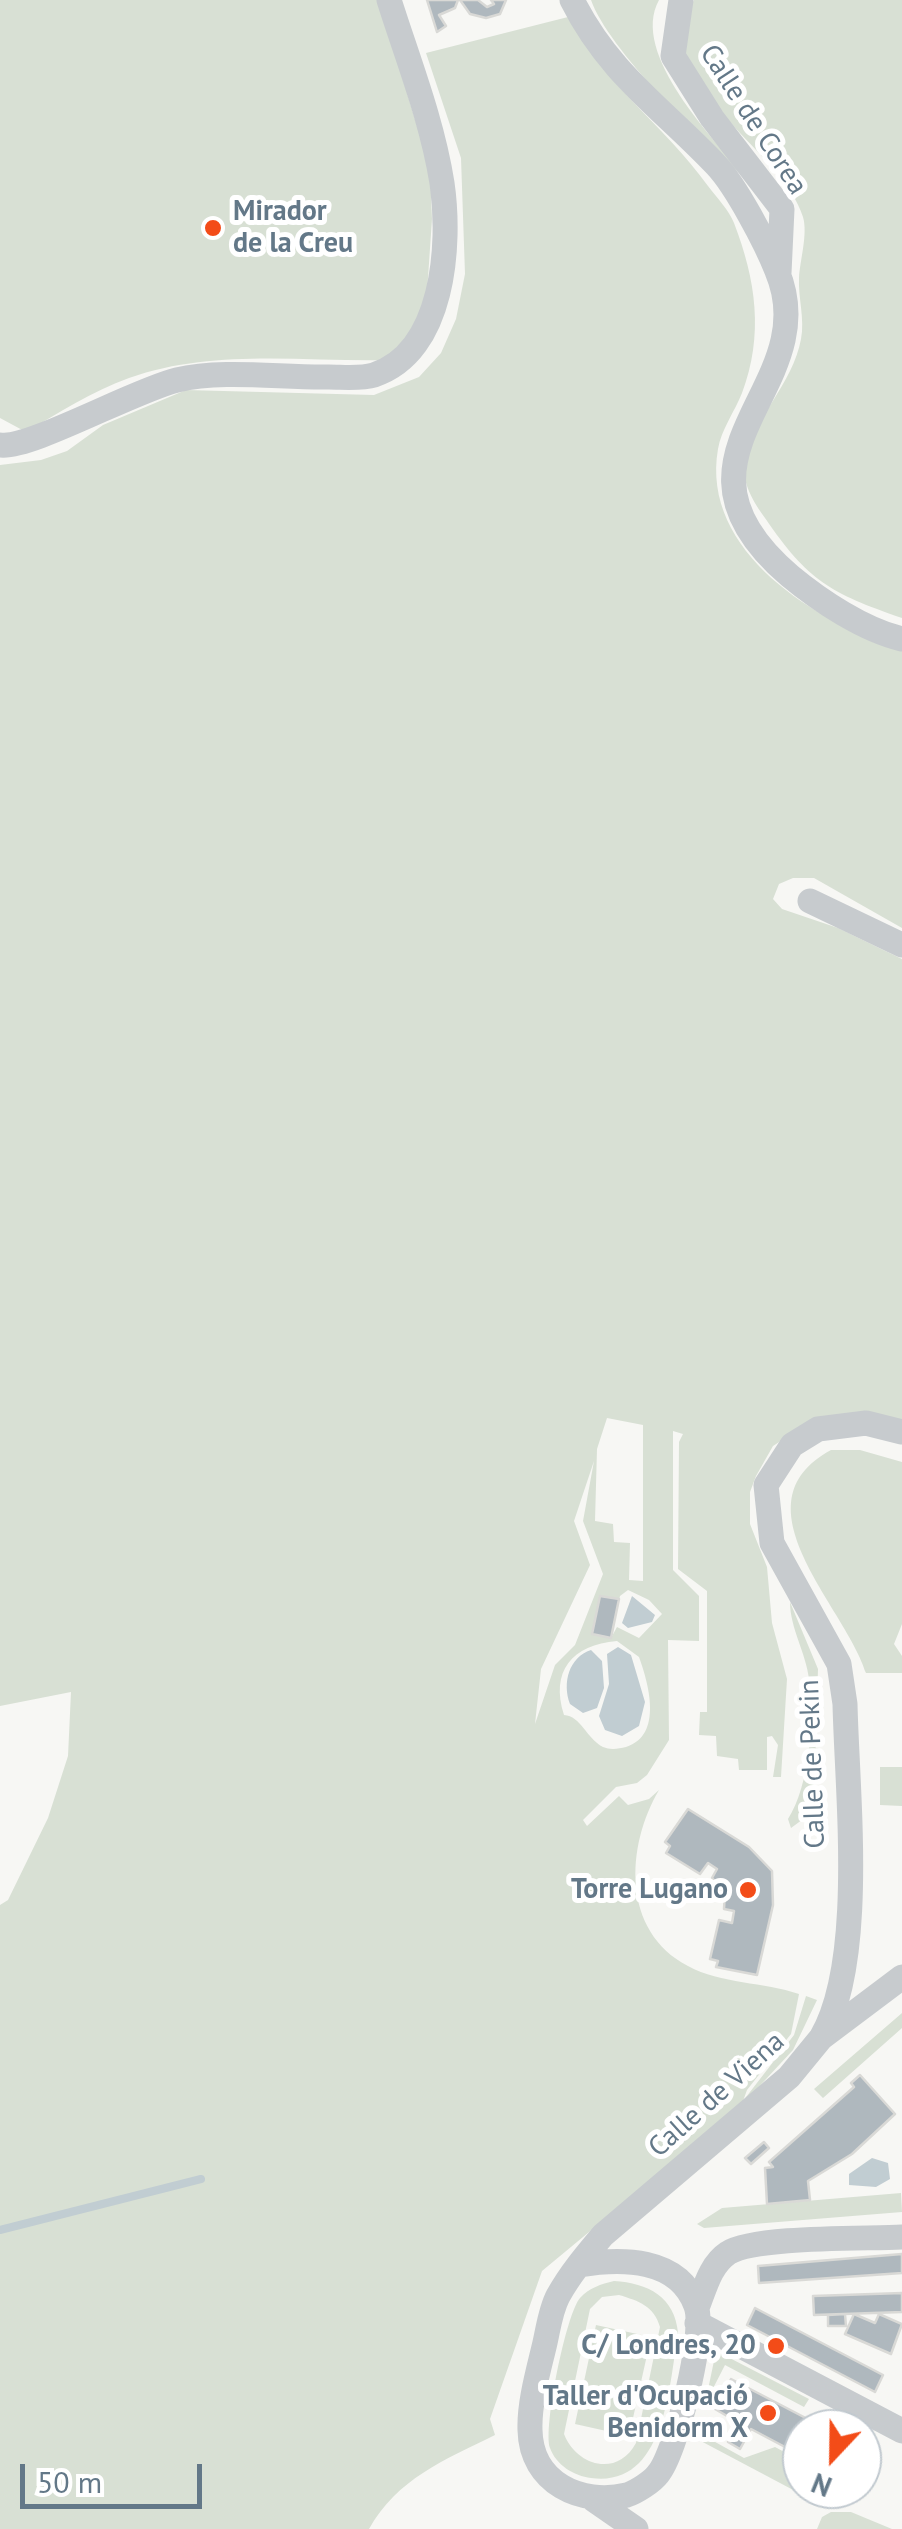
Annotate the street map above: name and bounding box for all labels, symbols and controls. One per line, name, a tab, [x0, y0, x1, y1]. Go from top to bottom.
street label: Calle de Corea	[692, 39, 814, 201]
place label: Mirador de la Creu	[233, 195, 353, 261]
marker: Mirador de la Creu	[202, 217, 224, 239]
street label: Calle de Pekin	[793, 1679, 833, 1849]
place label: Torre Lugano	[571, 1873, 728, 1907]
marker: Torre Lugano	[737, 1879, 759, 1901]
street label: Calle de Viena	[642, 2025, 792, 2165]
place label: C/ Londres, 20	[581, 2329, 756, 2363]
marker: C/ Londres, 20	[765, 2335, 787, 2357]
place label: Taller d'Ocupació Benidorm X	[543, 2380, 748, 2446]
marker: Taller d'Ocupació Benidorm X	[757, 2402, 779, 2424]
north arrow	[782, 2409, 882, 2509]
scale bar	[25, 2444, 208, 2506]
text: 50 m	[37, 2462, 102, 2501]
text: N	[806, 2465, 837, 2506]

